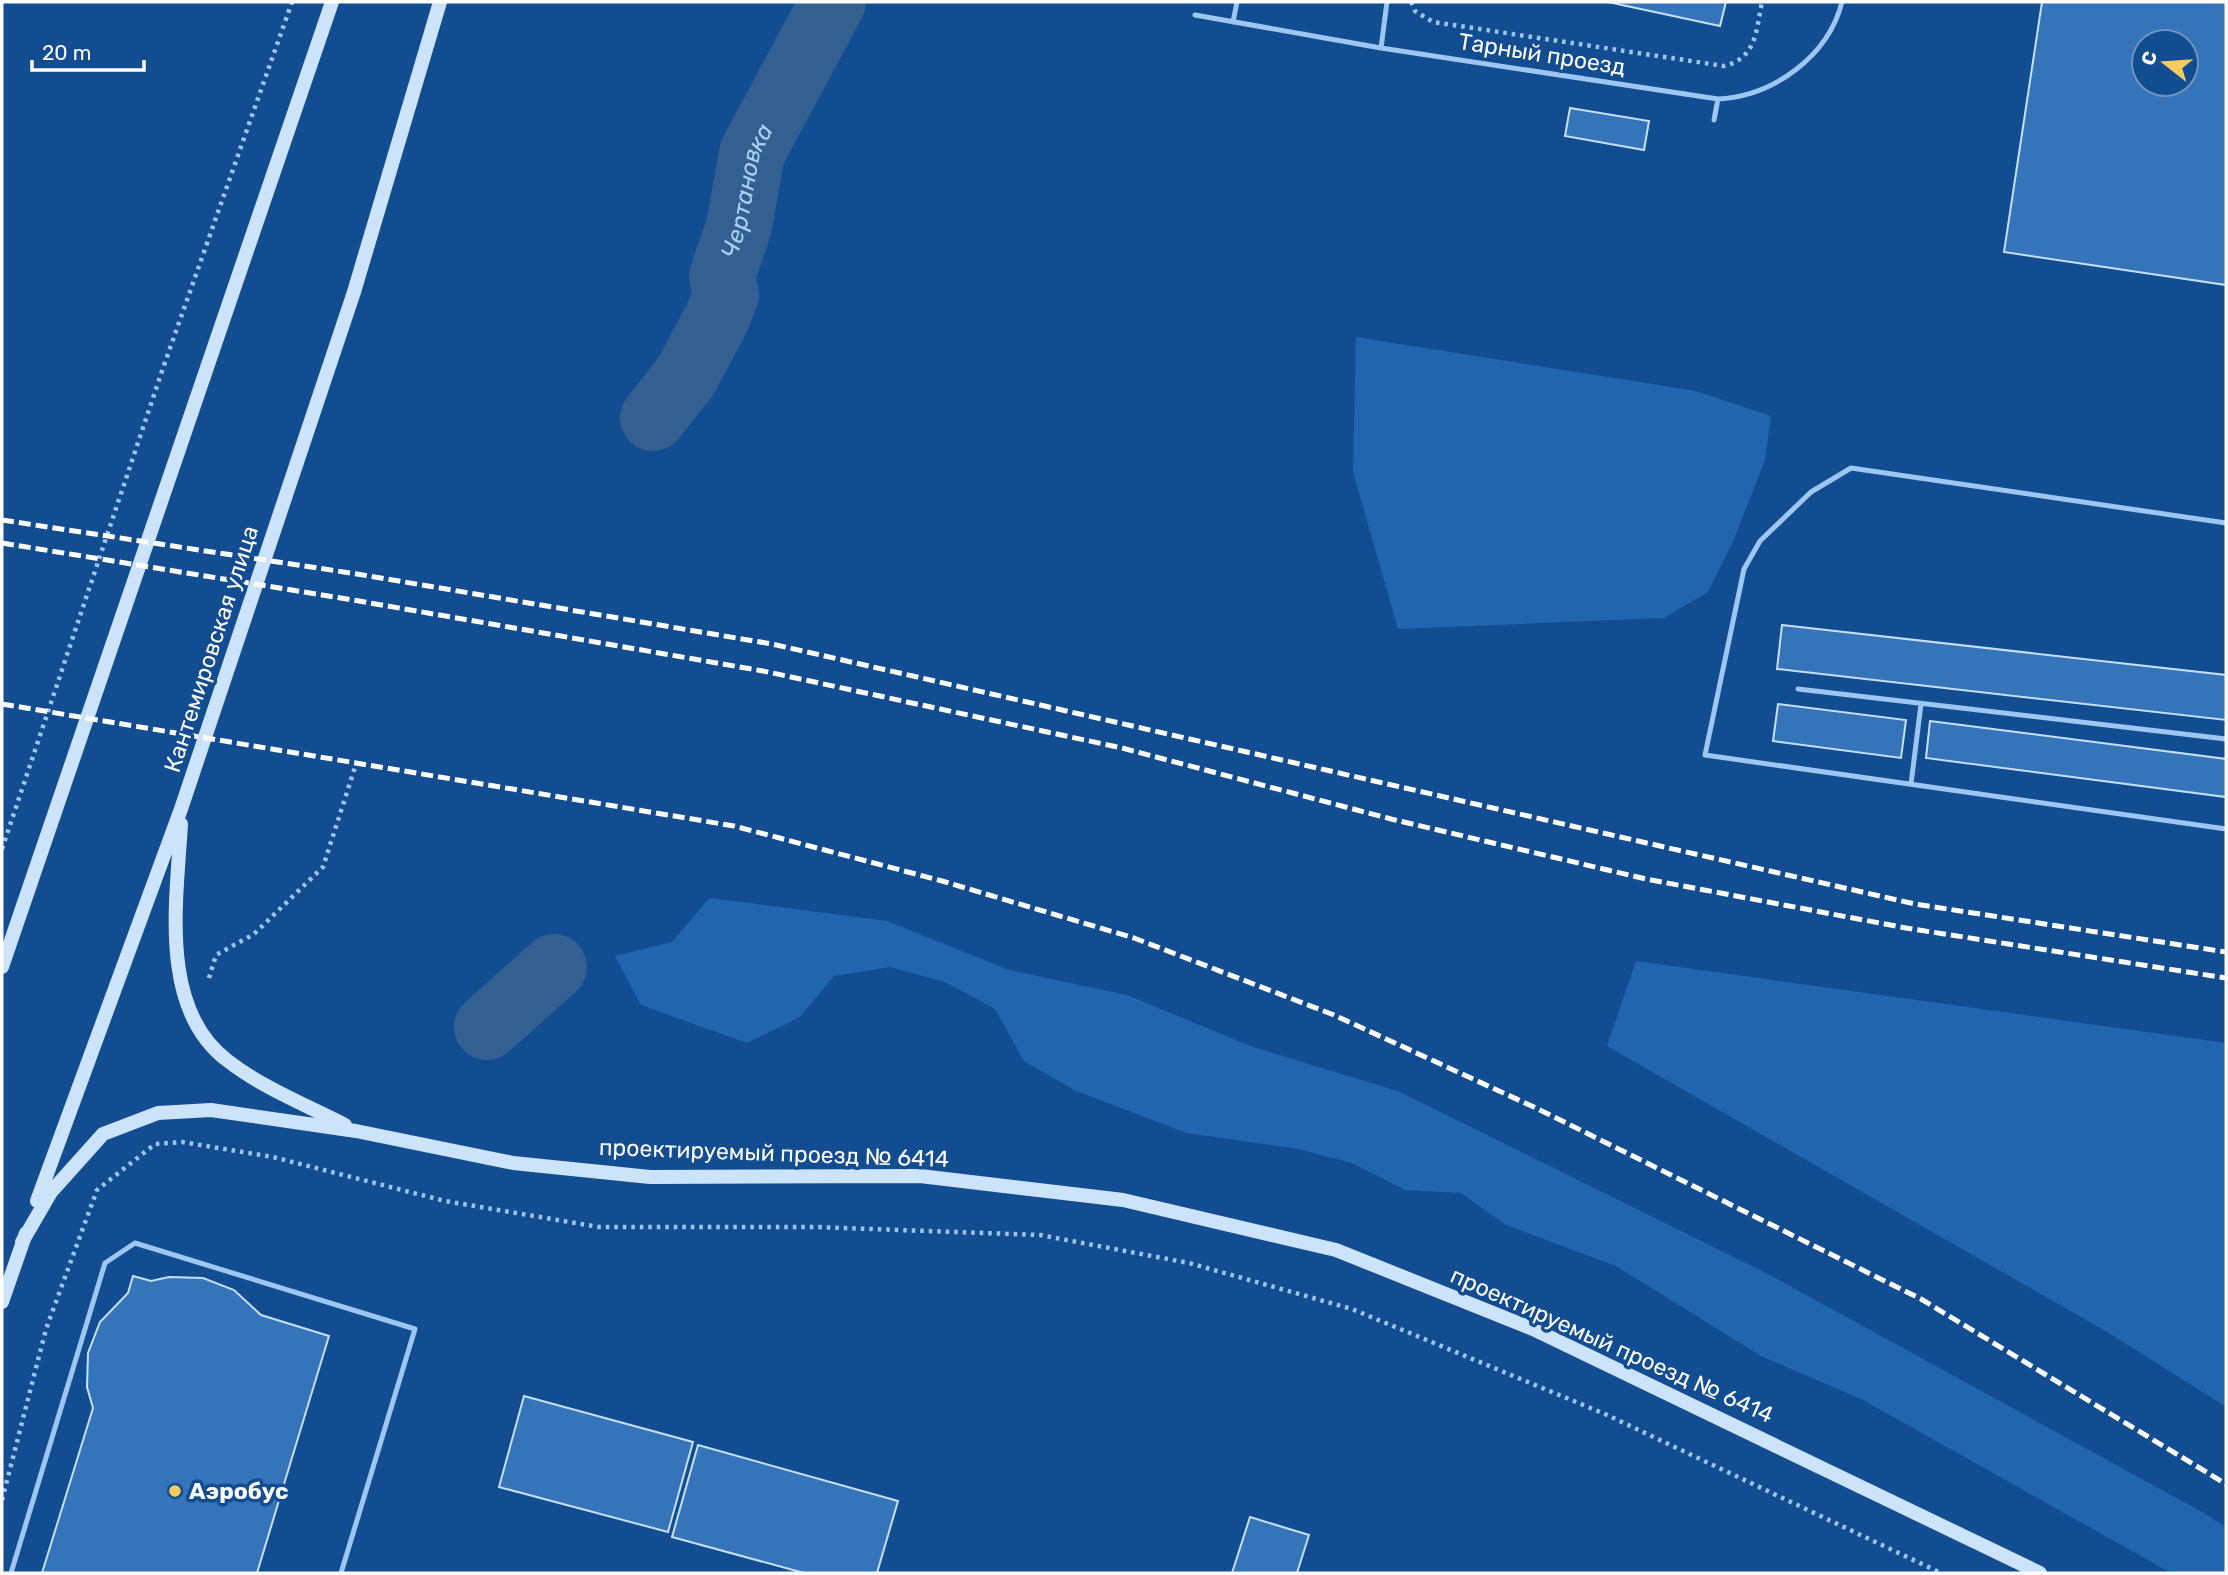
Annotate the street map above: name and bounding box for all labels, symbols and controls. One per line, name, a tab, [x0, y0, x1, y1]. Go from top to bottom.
street label: Тарный проезд	[1457, 27, 1628, 81]
scale bar	[32, 28, 144, 72]
north arrow	[2130, 28, 2200, 98]
text: 20 m	[42, 40, 91, 65]
text: С	[2136, 48, 2162, 68]
water label: Чертановка	[715, 119, 779, 262]
street label: Кантемировская улица	[158, 522, 264, 776]
street label: проектируемый проезд № 6414	[599, 1133, 949, 1173]
street label: проектируемый проезд № 6414	[1446, 1261, 1778, 1429]
place label: Аэробус	[189, 1477, 289, 1505]
marker: Аэробус	[167, 1483, 183, 1499]

